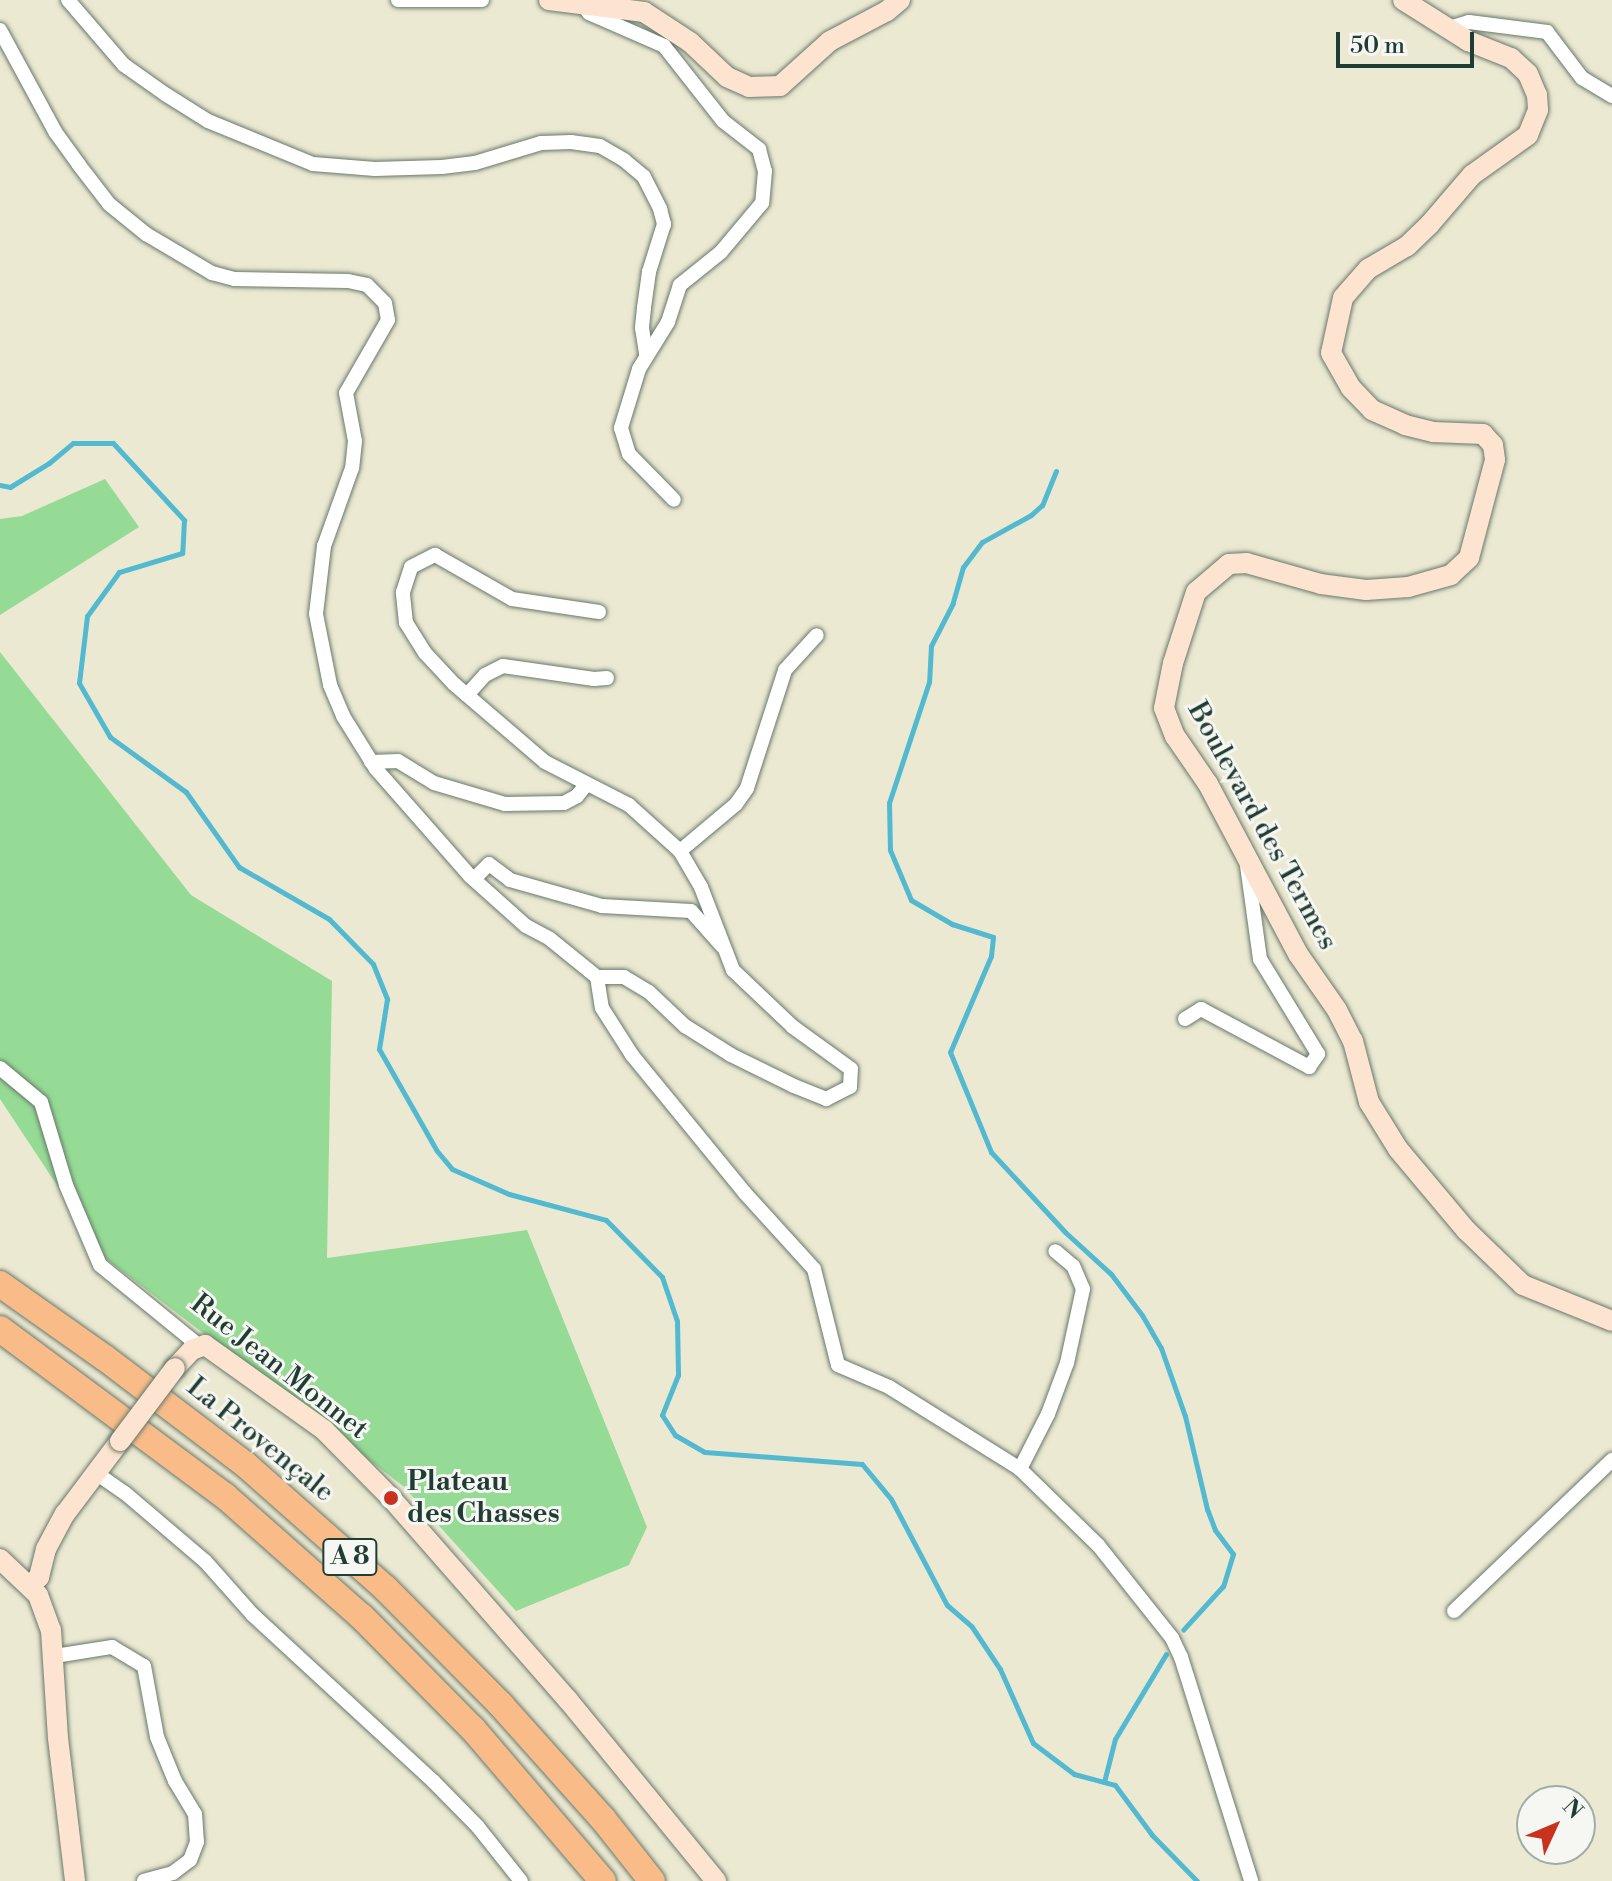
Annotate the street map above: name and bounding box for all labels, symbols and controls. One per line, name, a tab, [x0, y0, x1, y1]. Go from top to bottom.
scale bar	[1340, 16, 1478, 66]
text: 50 m	[1350, 31, 1405, 61]
street label: Boulevard des Termes	[1180, 696, 1344, 956]
street label: Rue Jean Monnet	[184, 1287, 374, 1447]
street label: La Provençale	[180, 1370, 340, 1510]
place label: Plateau des Chasses	[407, 1465, 560, 1531]
marker: Plateau des Chasses	[382, 1489, 400, 1507]
road number: A 8	[322, 1535, 378, 1579]
north arrow	[1516, 1785, 1596, 1865]
text: N	[1556, 1794, 1588, 1825]

